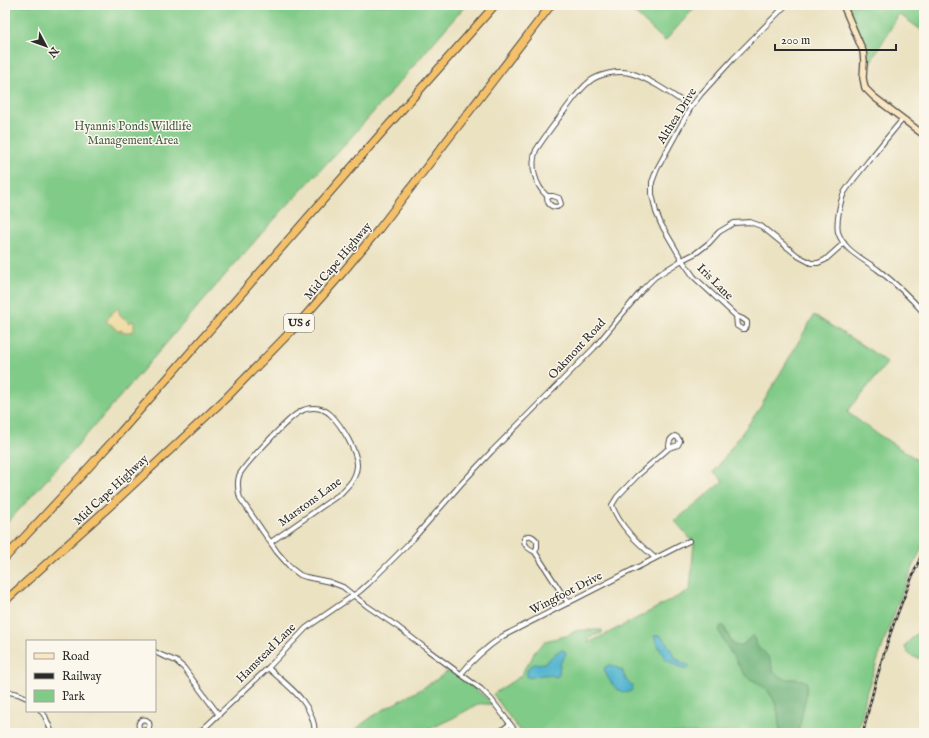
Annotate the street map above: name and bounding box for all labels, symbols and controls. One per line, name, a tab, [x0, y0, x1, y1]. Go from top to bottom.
north arrow	[26, 26, 66, 66]
scale bar	[775, 26, 896, 52]
text: 200 m	[781, 33, 810, 48]
text: N	[44, 43, 62, 60]
street label: Althea Drive	[653, 85, 700, 148]
park label: Hyannis Ponds Wildlife Management Area	[74, 119, 192, 148]
street label: Mid Cape Highway	[301, 219, 376, 304]
street label: Iris Lane	[694, 261, 737, 304]
road number: US 6	[284, 314, 314, 332]
street label: Oakmont Road	[545, 315, 609, 382]
street label: Mid Cape Highway	[70, 451, 152, 529]
street label: Marstons Lane	[275, 474, 345, 530]
street label: Wingfoot Drive	[527, 568, 605, 618]
street label: Hamstead Lane	[233, 620, 299, 686]
legend	[26, 640, 156, 712]
text: Road	[62, 649, 90, 664]
text: Railway	[62, 669, 101, 684]
text: Park	[62, 689, 85, 704]

